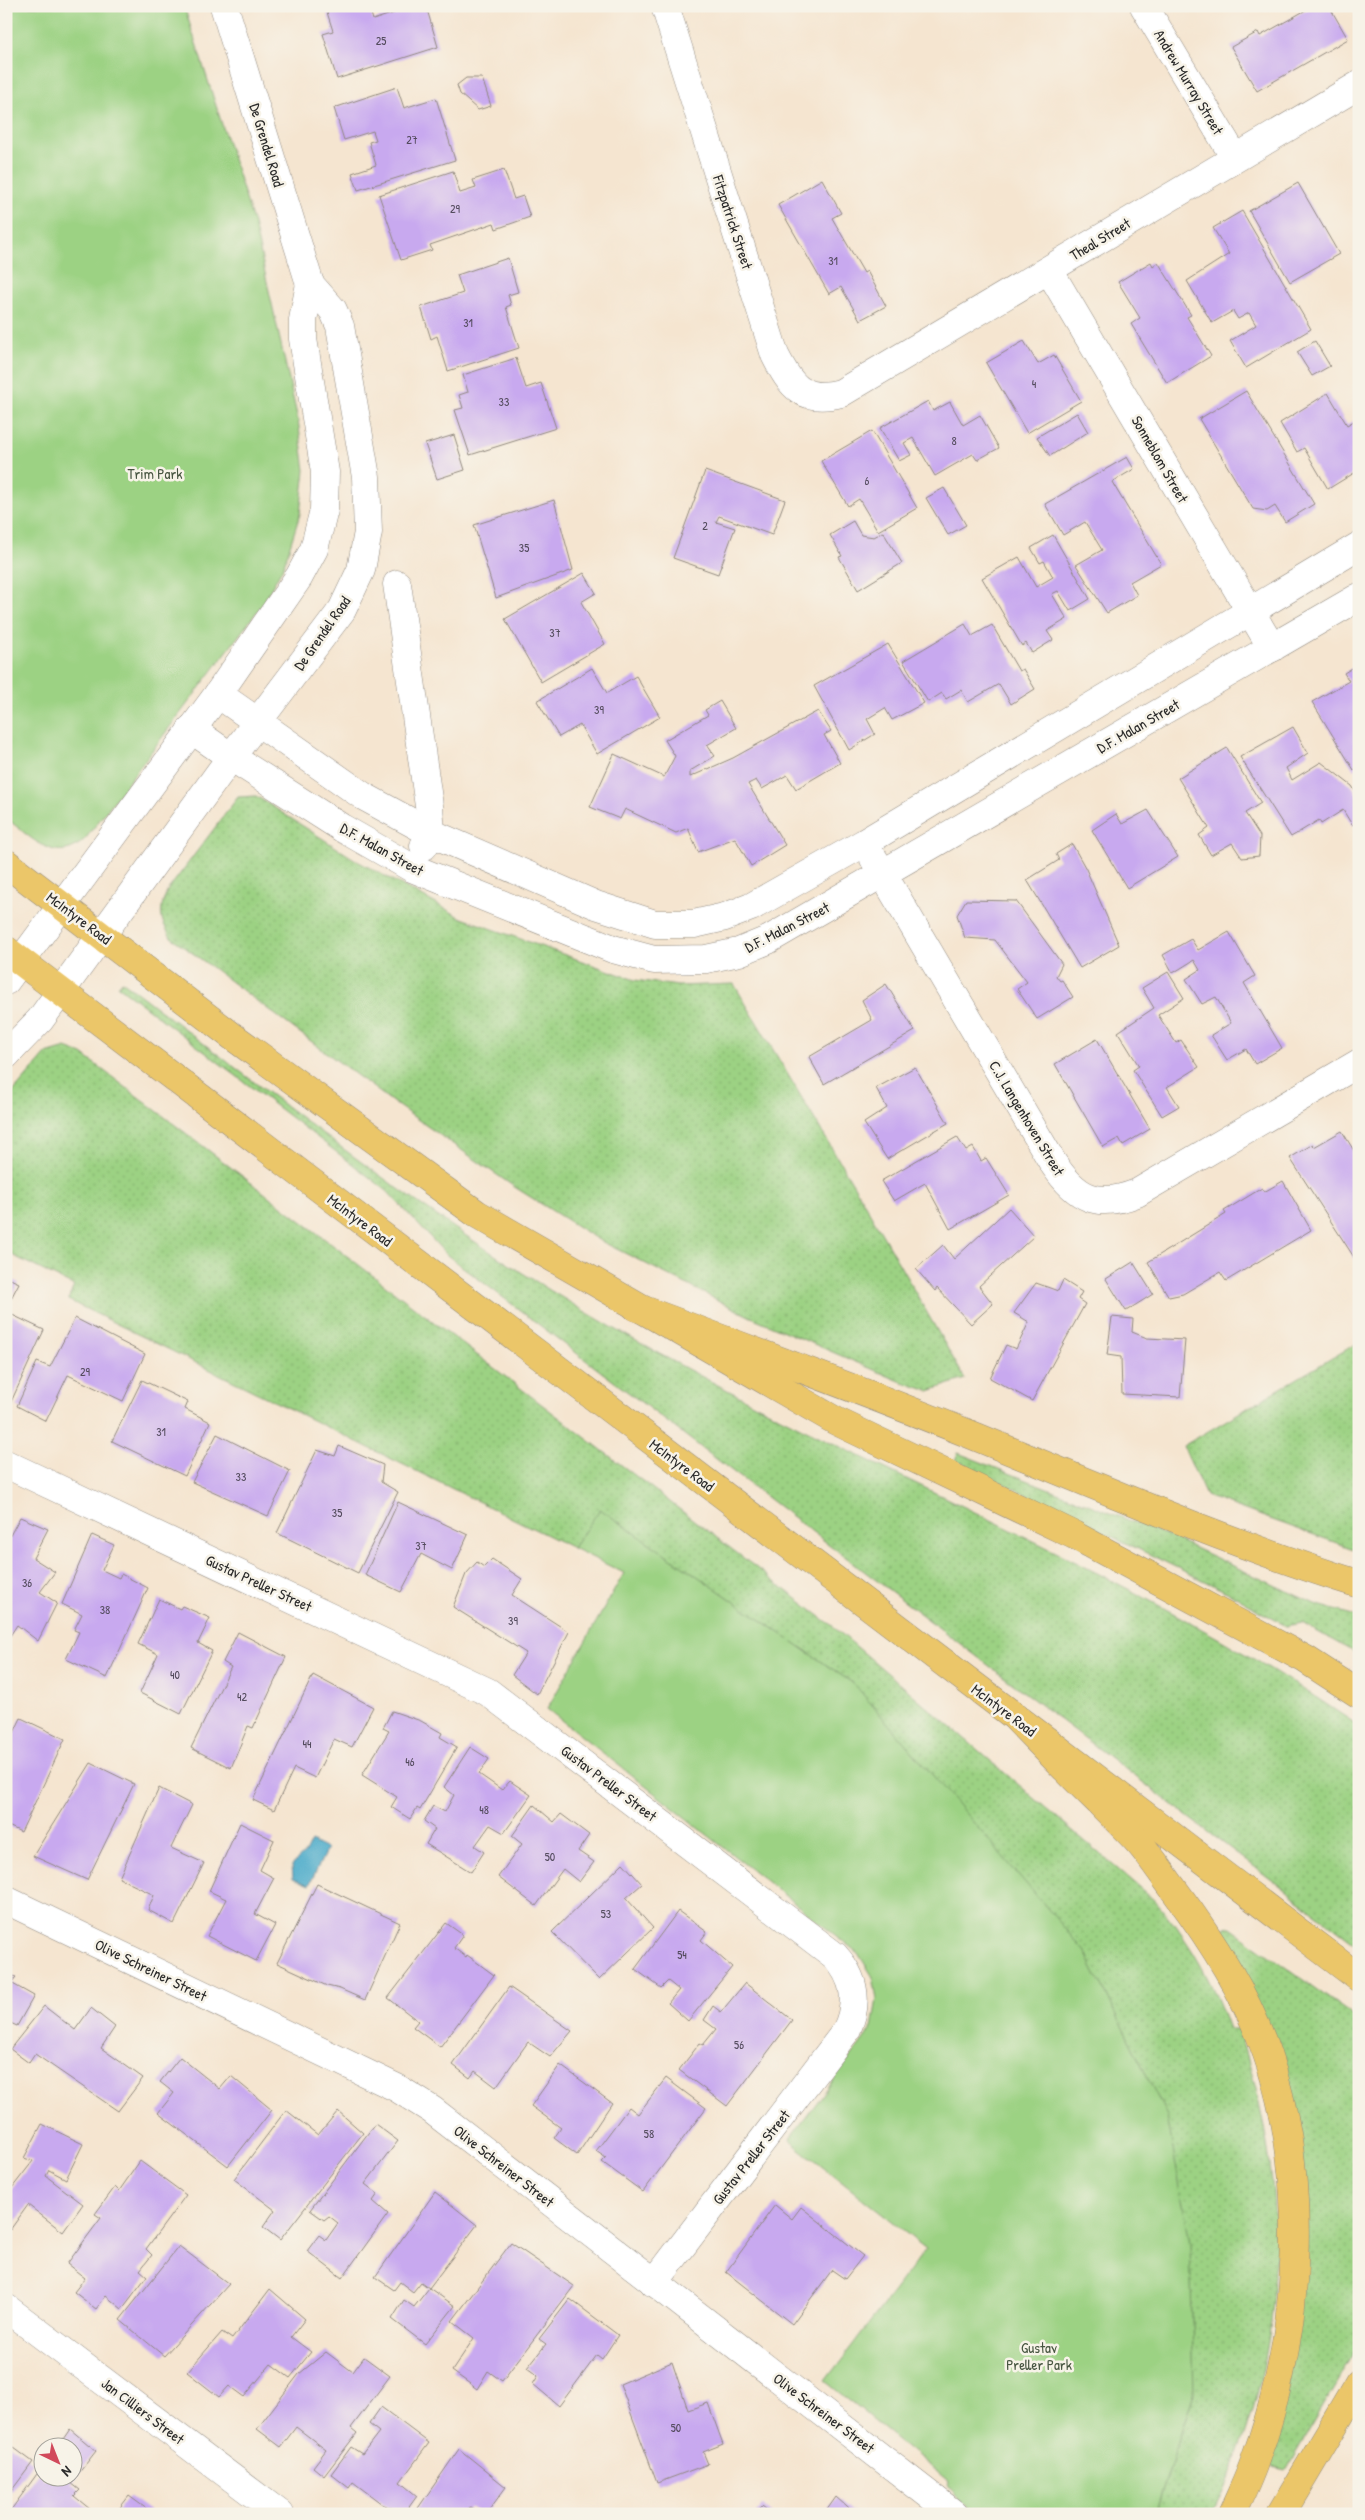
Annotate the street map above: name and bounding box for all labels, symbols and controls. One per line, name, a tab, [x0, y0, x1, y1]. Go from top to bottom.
street label: Andrew Murray Street	[1149, 26, 1229, 139]
house number: 25	[376, 32, 386, 49]
street label: De Grendel Road	[244, 101, 290, 189]
house number: 27	[406, 131, 418, 148]
street label: Fitzpatrick Street	[708, 171, 758, 272]
house number: 29	[450, 200, 461, 217]
street label: Theal Street	[1066, 212, 1135, 265]
house number: 31	[828, 252, 838, 269]
house number: 31	[463, 314, 473, 331]
house number: 4	[1032, 375, 1037, 392]
house number: 33	[499, 393, 509, 410]
street label: Sonneblom Street	[1127, 412, 1194, 507]
house number: 8	[951, 432, 957, 449]
park label: Trim Park	[128, 463, 182, 484]
house number: 6	[865, 472, 870, 489]
house number: 2	[702, 517, 708, 534]
house number: 35	[519, 539, 529, 556]
street label: De Grendel Road	[289, 592, 355, 674]
house number: 37	[549, 624, 561, 641]
street label: D.F. Malan Street	[1093, 693, 1184, 758]
house number: 39	[594, 701, 604, 718]
street label: D.F. Malan Street	[336, 817, 428, 881]
street label: McIntyre Road	[42, 887, 116, 949]
street label: D.F. Malan Street	[741, 896, 834, 957]
street label: C.J. Langenhoven Street	[984, 1057, 1070, 1180]
street label: McIntyre Road	[323, 1189, 397, 1251]
house number: 29	[80, 1363, 91, 1380]
house number: 31	[156, 1423, 166, 1440]
street label: McIntyre Road	[645, 1434, 719, 1496]
house number: 33	[236, 1468, 246, 1485]
house number: 35	[332, 1504, 342, 1521]
house number: 37	[415, 1537, 427, 1554]
street label: Gustav Preller Street	[202, 1549, 316, 1617]
house number: 36	[22, 1574, 32, 1591]
house number: 38	[100, 1601, 110, 1618]
house number: 39	[508, 1612, 518, 1629]
house number: 40	[170, 1666, 180, 1683]
street label: McIntyre Road	[967, 1679, 1041, 1741]
house number: 42	[237, 1688, 247, 1705]
house number: 44	[302, 1735, 312, 1752]
street label: Gustav Preller Street	[557, 1740, 662, 1826]
house number: 46	[405, 1753, 415, 1770]
house number: 48	[479, 1801, 489, 1818]
house number: 50	[545, 1848, 555, 1865]
house number: 53	[601, 1905, 611, 1922]
street label: Olive Schreiner Street	[92, 1934, 211, 2007]
house number: 54	[677, 1946, 687, 1963]
house number: 56	[734, 2036, 744, 2053]
street label: Gustav Preller Street	[707, 2105, 795, 2209]
street label: Olive Schreiner Street	[449, 2120, 559, 2212]
house number: 58	[644, 2125, 654, 2142]
park label: Gustav Preller Park	[1006, 2337, 1072, 2375]
street label: Olive Schreiner Street	[769, 2368, 880, 2459]
street label: Jan Cilliers Street	[97, 2373, 189, 2450]
house number: 50	[671, 2419, 681, 2436]
north arrow	[32, 2438, 82, 2488]
text: N	[58, 2462, 76, 2482]

